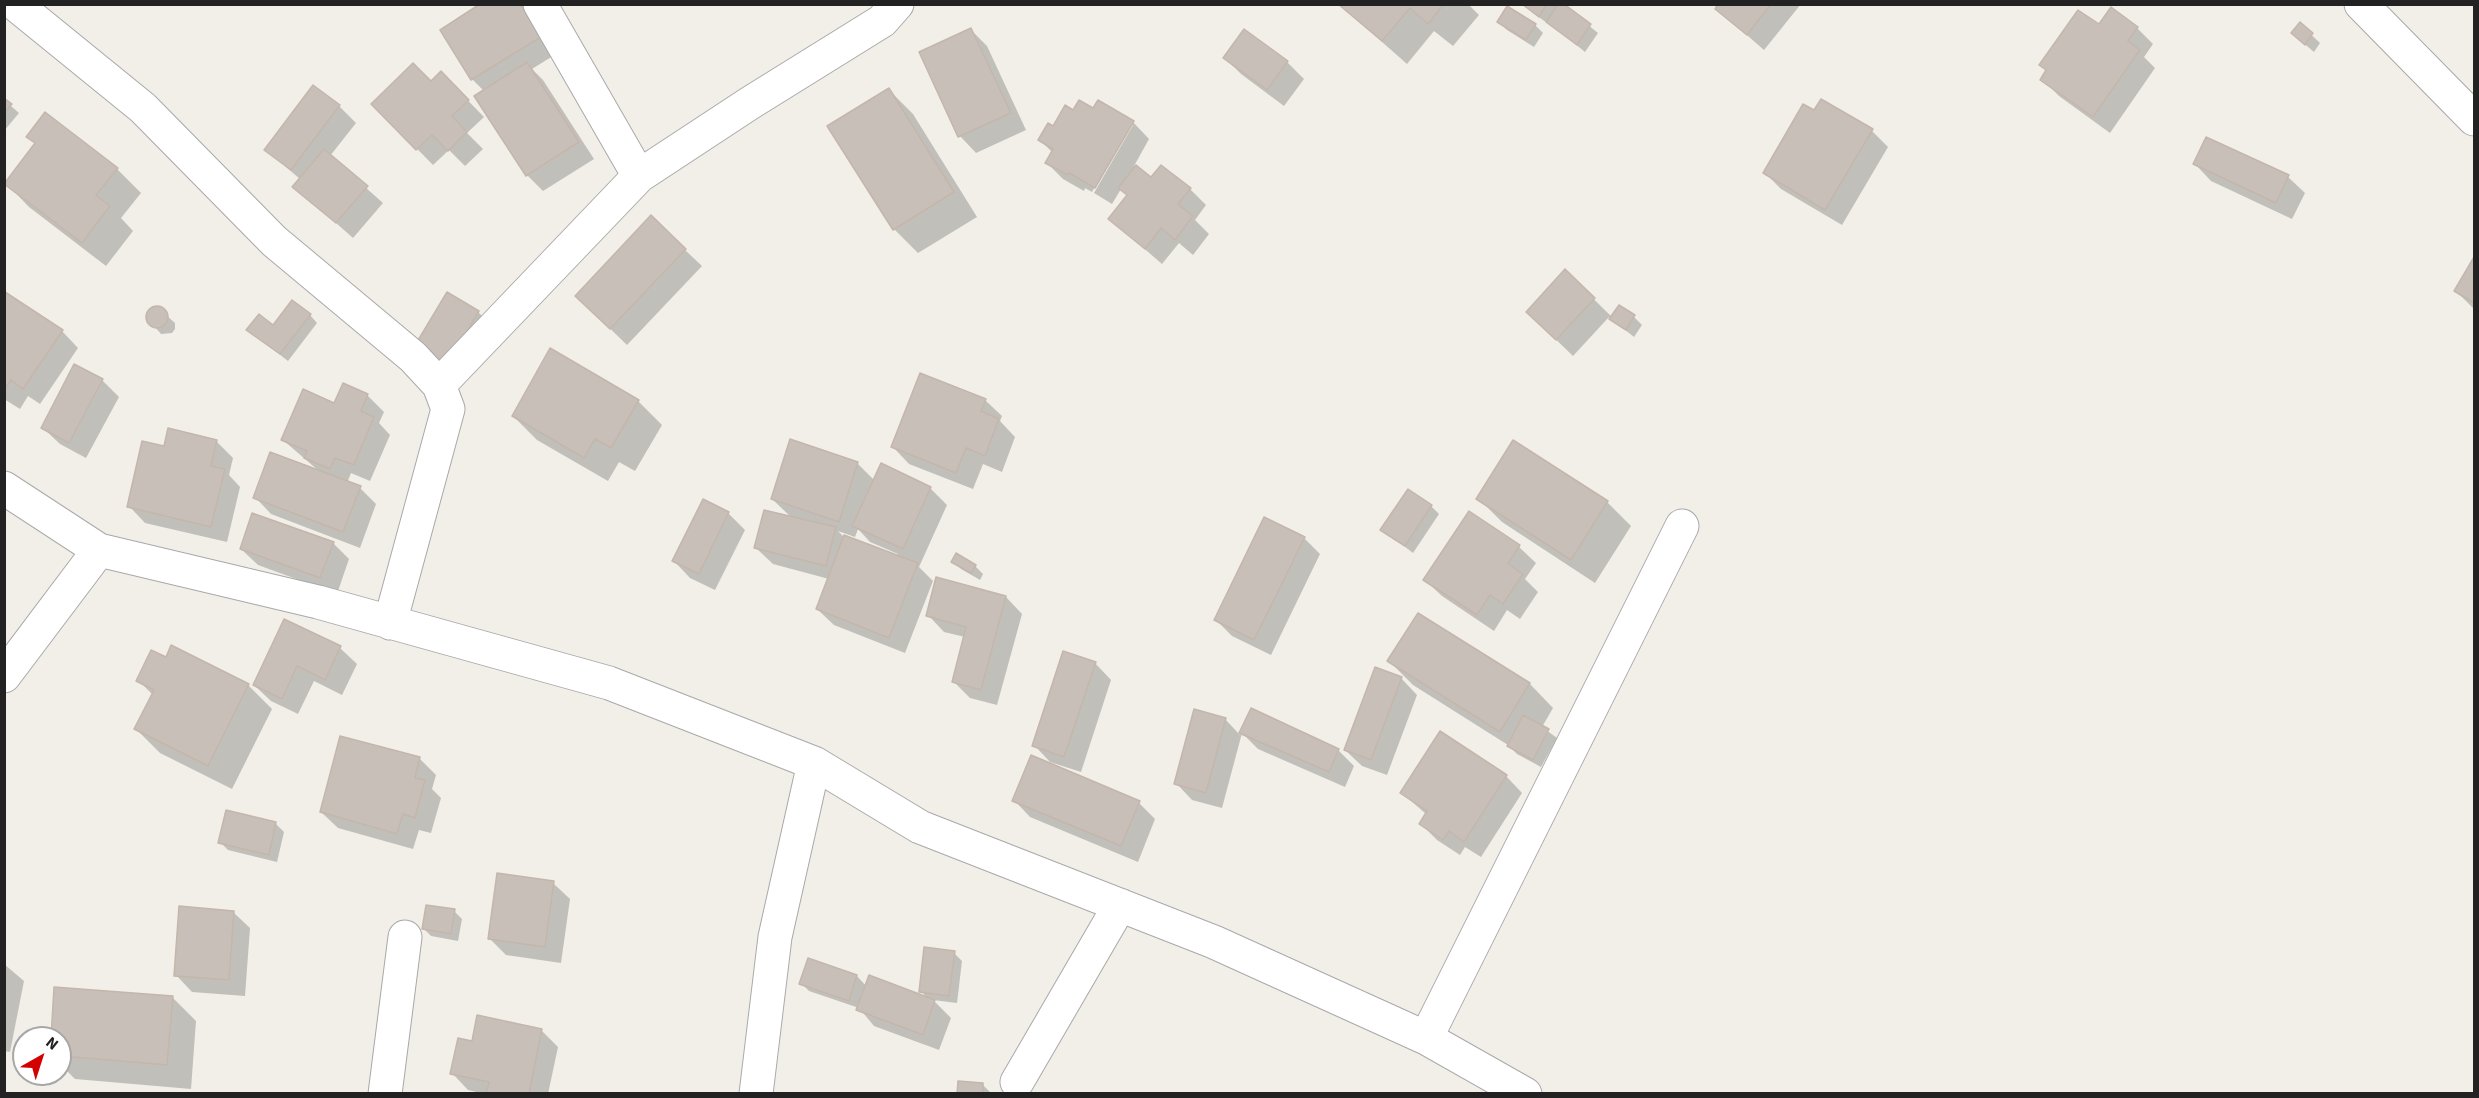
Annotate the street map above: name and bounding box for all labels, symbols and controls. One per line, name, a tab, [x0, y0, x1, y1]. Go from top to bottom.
north arrow	[12, 1026, 72, 1086]
text: N	[41, 1032, 63, 1055]

